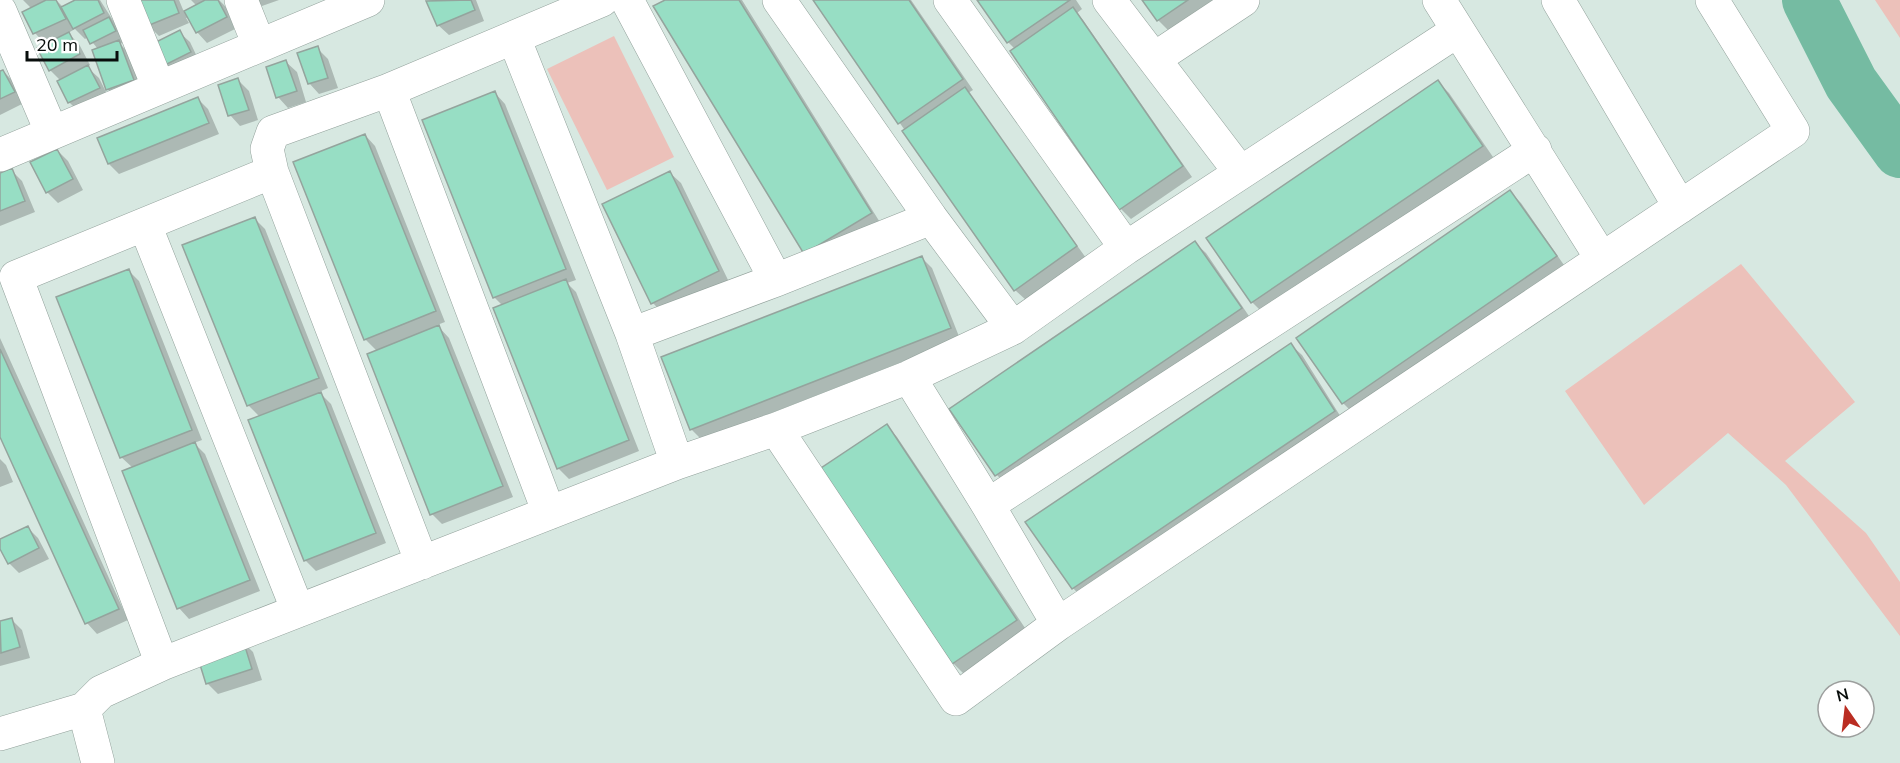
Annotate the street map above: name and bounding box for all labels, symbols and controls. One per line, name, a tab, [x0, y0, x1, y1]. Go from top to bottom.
scale bar	[27, 24, 117, 62]
text: 20 m	[36, 33, 78, 56]
north arrow	[1816, 679, 1876, 739]
text: N	[1834, 683, 1851, 706]

